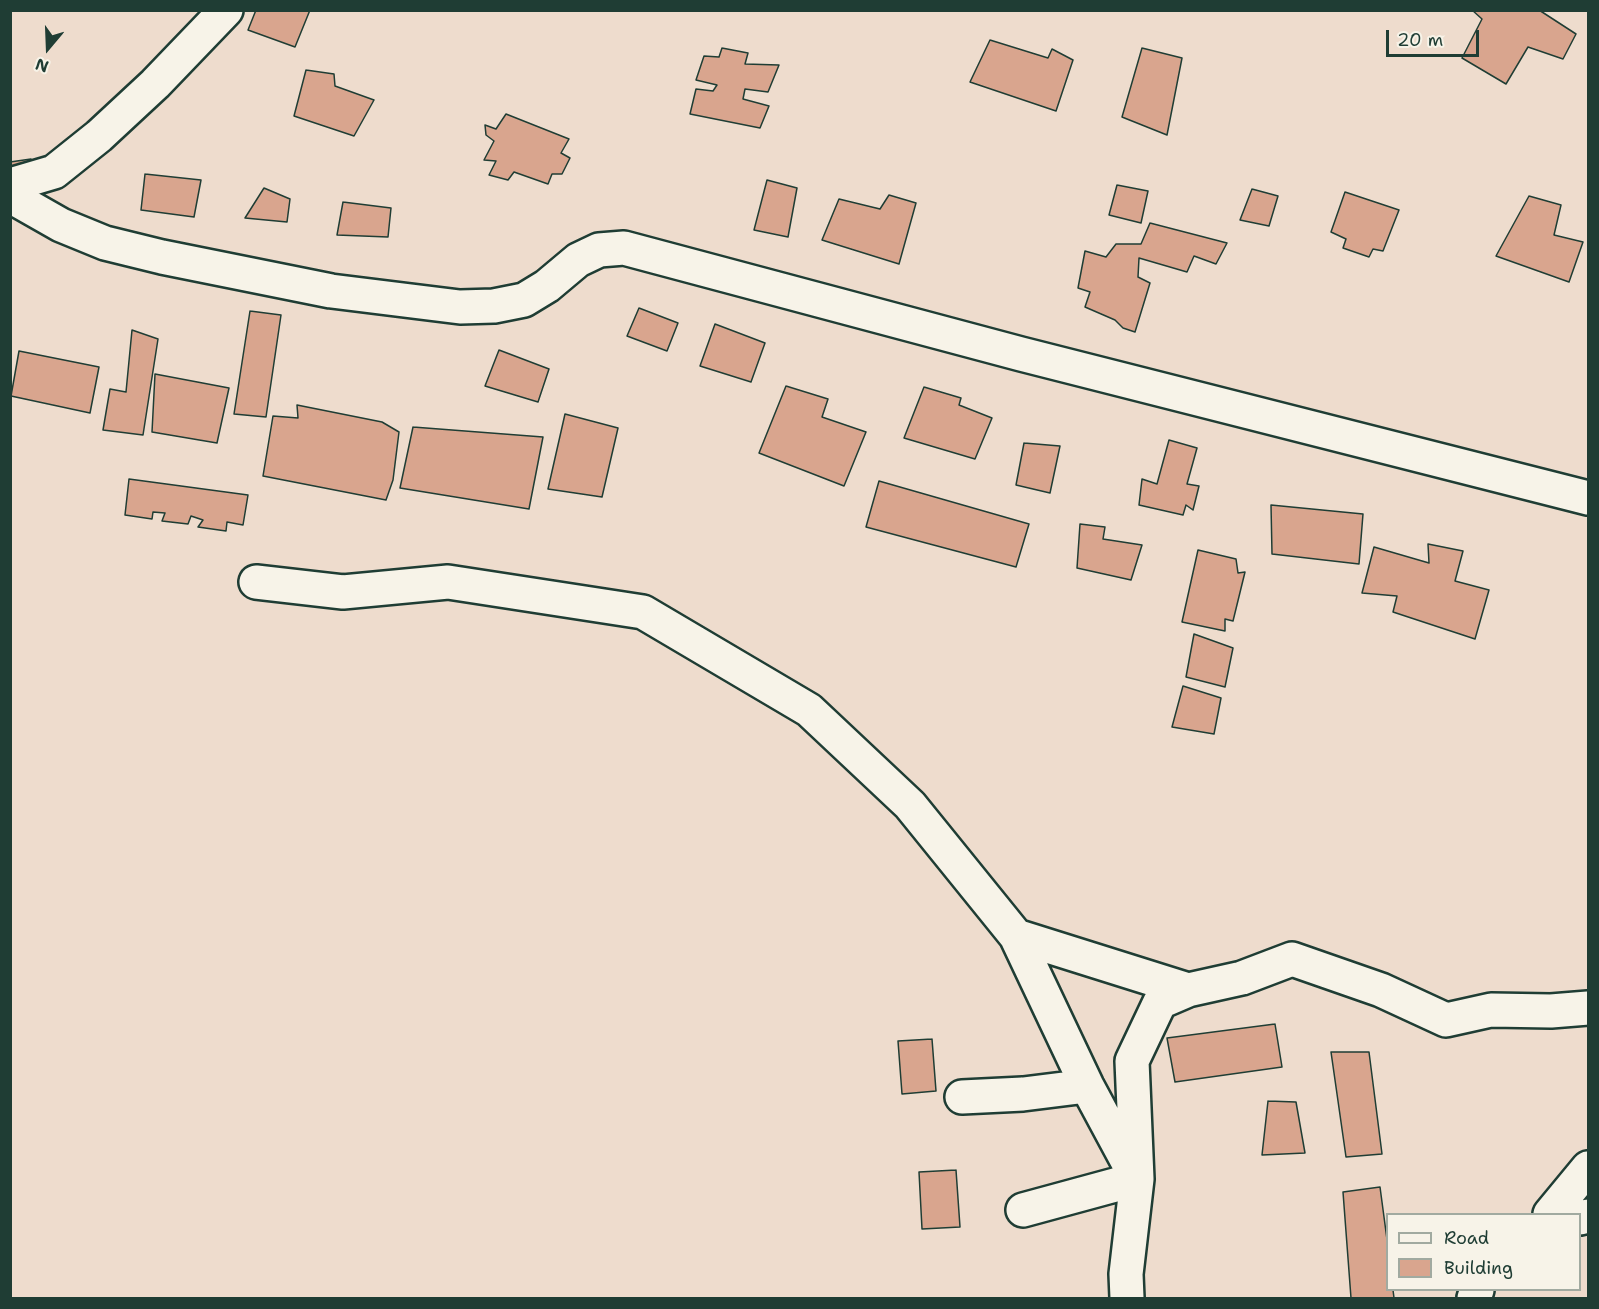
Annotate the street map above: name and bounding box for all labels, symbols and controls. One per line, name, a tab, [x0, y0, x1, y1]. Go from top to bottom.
north arrow	[18, 18, 78, 78]
scale bar	[1389, 18, 1482, 56]
text: 20 m	[1397, 28, 1443, 52]
text: N	[33, 53, 51, 77]
legend	[1386, 1213, 1581, 1291]
text: Road	[1444, 1226, 1489, 1250]
text: Building	[1444, 1256, 1513, 1280]

